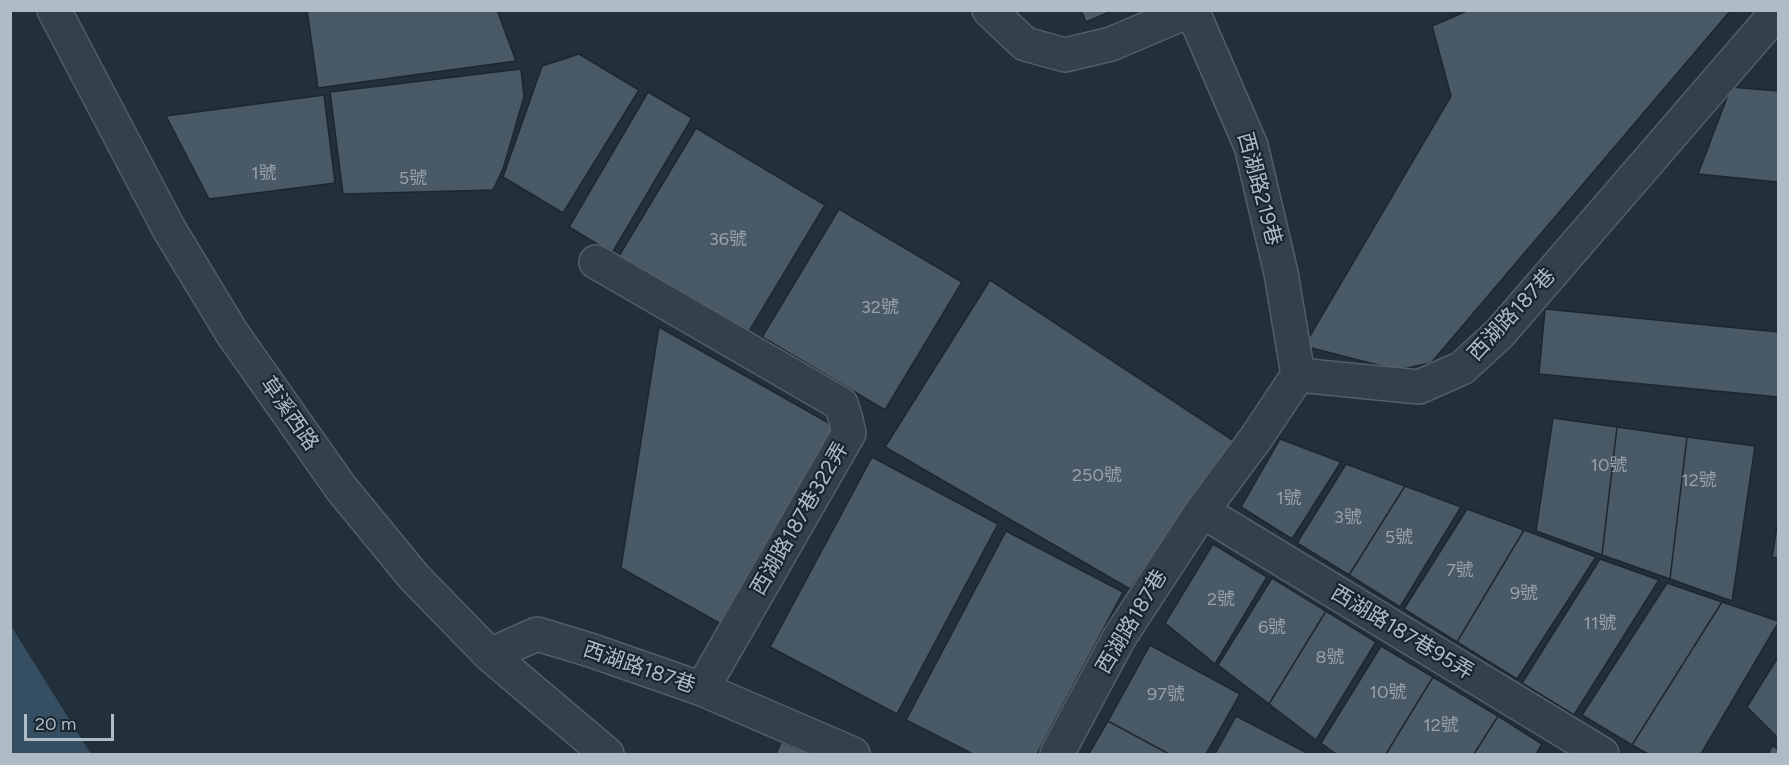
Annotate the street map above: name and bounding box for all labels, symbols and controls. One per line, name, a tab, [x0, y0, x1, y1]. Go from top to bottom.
street label: 西湖路219巷	[1232, 130, 1286, 248]
house number: 1號	[251, 163, 277, 185]
house number: 5號	[399, 168, 427, 190]
house number: 36號	[709, 229, 747, 251]
street label: 西湖路187巷	[1463, 264, 1561, 366]
house number: 32號	[861, 297, 899, 319]
street label: 草溪西路	[255, 372, 323, 456]
street label: 西湖路187巷322弄	[746, 438, 854, 600]
house number: 10號	[1591, 455, 1627, 477]
house number: 250號	[1072, 465, 1122, 487]
house number: 12號	[1681, 470, 1717, 492]
house number: 1號	[1276, 488, 1302, 510]
house number: 3號	[1334, 507, 1362, 529]
house number: 5號	[1385, 527, 1413, 549]
house number: 7號	[1446, 560, 1474, 582]
street label: 西湖路187巷	[1091, 565, 1173, 679]
street label: 西湖路187巷95弄	[1326, 581, 1478, 685]
house number: 9號	[1510, 583, 1538, 605]
house number: 2號	[1207, 589, 1235, 611]
house number: 11號	[1584, 613, 1616, 635]
house number: 6號	[1258, 617, 1286, 639]
street label: 西湖路187巷	[580, 637, 698, 699]
house number: 8號	[1315, 647, 1345, 669]
house number: 10號	[1370, 682, 1406, 704]
house number: 97號	[1147, 684, 1185, 706]
scale bar	[27, 702, 117, 740]
text: 20 m	[35, 713, 76, 735]
house number: 12號	[1423, 715, 1459, 737]

